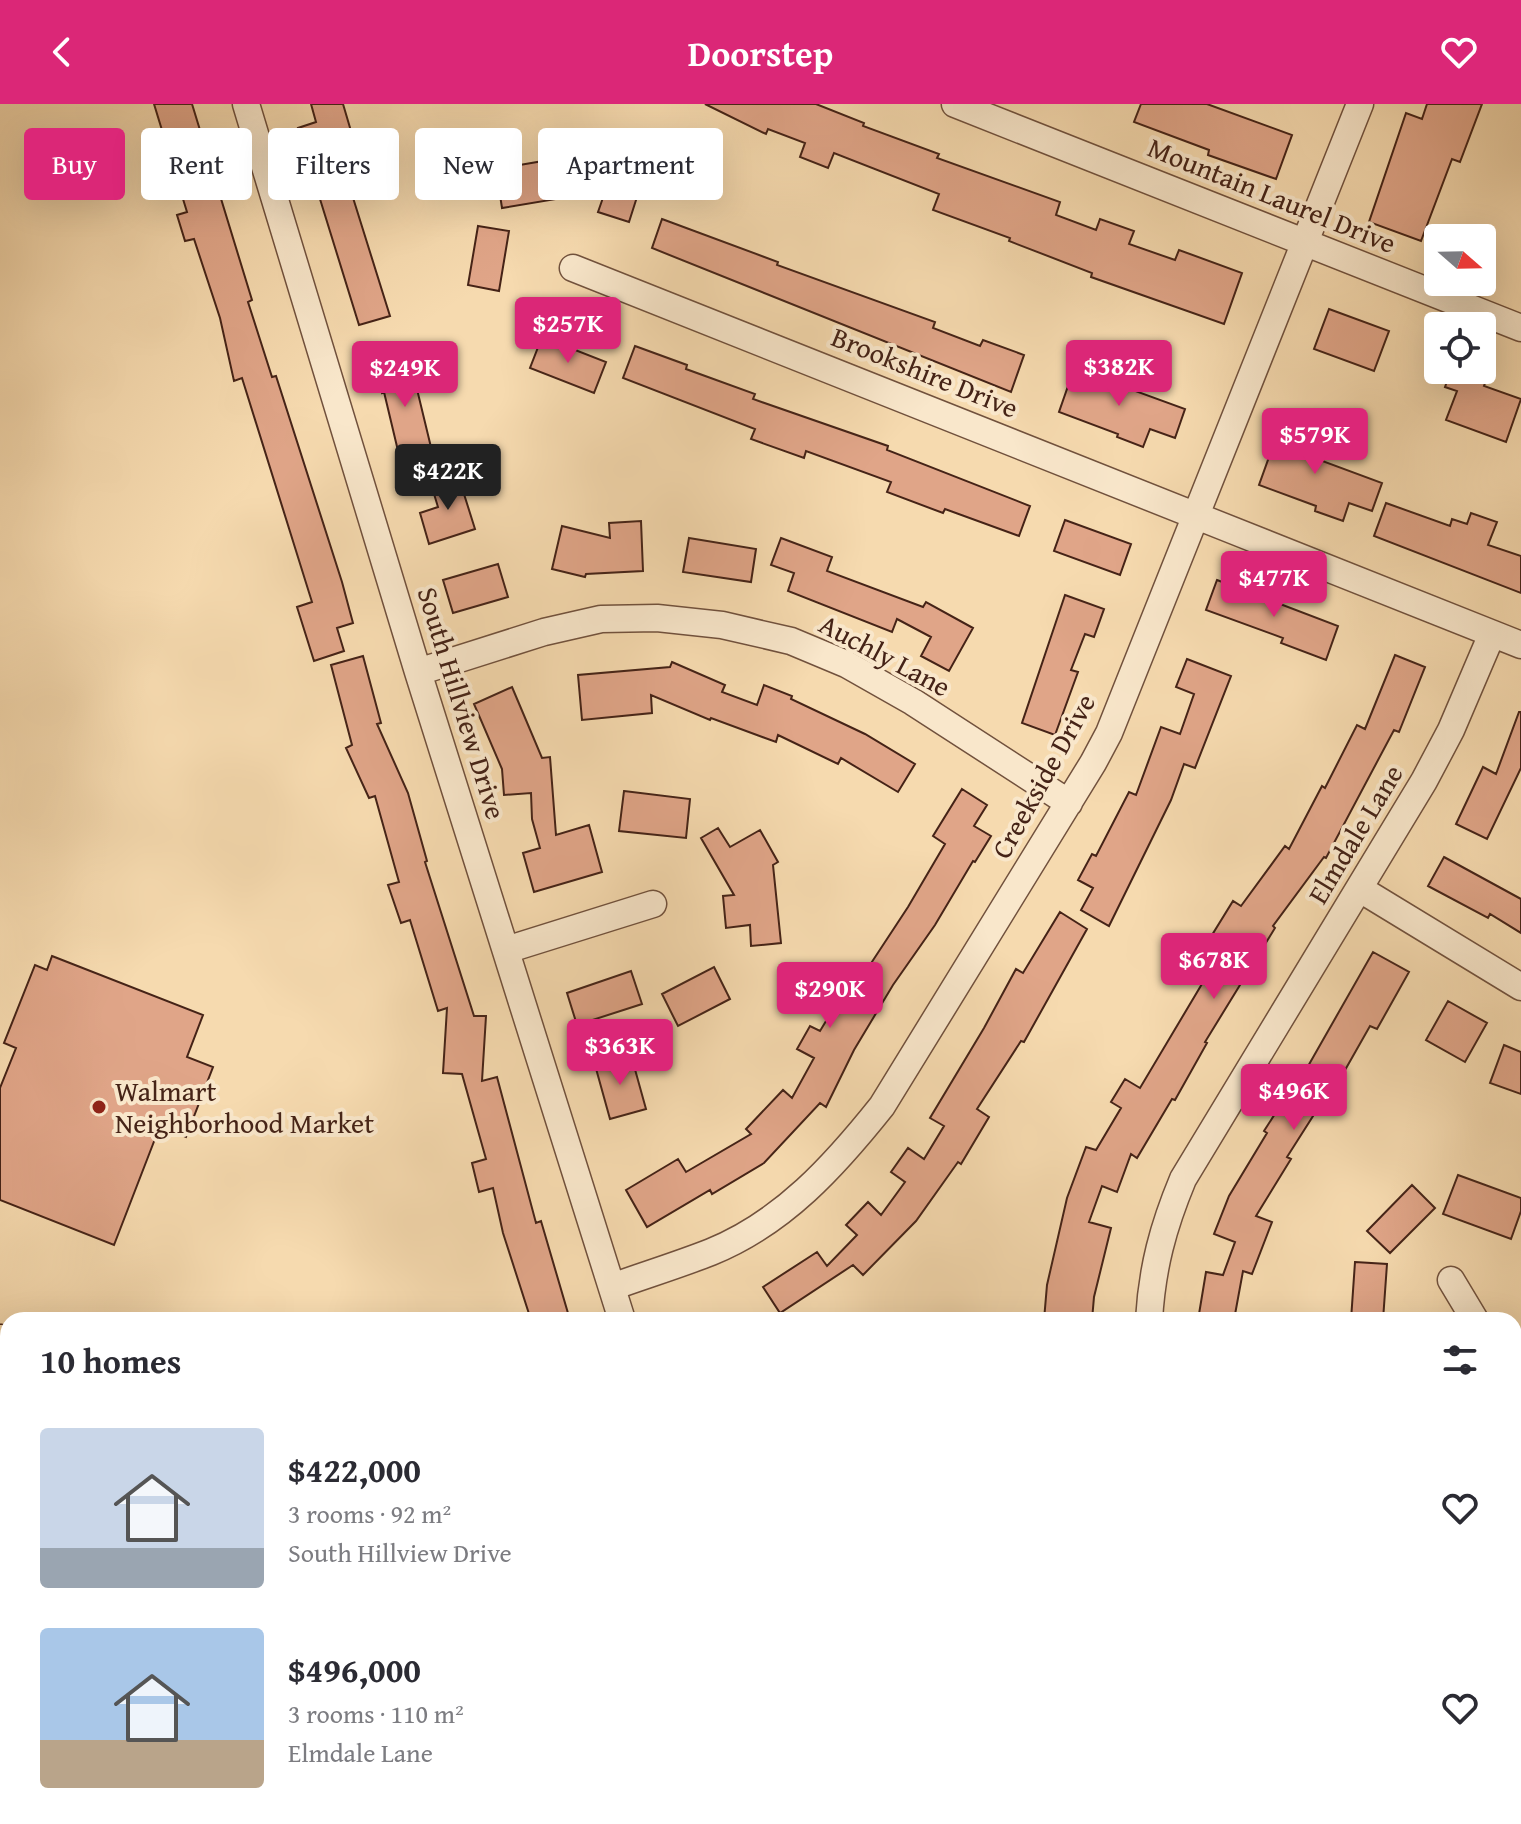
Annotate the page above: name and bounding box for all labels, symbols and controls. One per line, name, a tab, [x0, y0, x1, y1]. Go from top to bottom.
text: Doorstep	[688, 26, 833, 79]
icon: back	[40, 30, 84, 74]
icon: heart	[1437, 30, 1481, 74]
street label: Mountain Laurel Drive	[1142, 126, 1402, 263]
chip: Buy	[24, 128, 125, 200]
chip: Rent	[141, 128, 252, 200]
chip: Filters	[268, 128, 399, 200]
chip: New	[415, 128, 522, 200]
chip: Apartment	[538, 128, 723, 200]
north arrow	[1424, 224, 1496, 296]
map controls	[1424, 224, 1496, 384]
pin: $257K	[512, 297, 624, 365]
text: $257K	[533, 303, 603, 342]
button: locate	[1424, 312, 1496, 384]
street label: Brookshire Drive	[826, 315, 1025, 428]
pin: $382K	[1063, 340, 1175, 408]
pin: $249K	[349, 341, 461, 409]
text: $382K	[1084, 346, 1154, 385]
text: $249K	[370, 347, 440, 386]
pin: $579K	[1259, 408, 1371, 476]
text: $579K	[1280, 414, 1350, 453]
pin: $422K	[392, 444, 504, 512]
text: $422K	[413, 450, 483, 489]
pin: $477K	[1218, 551, 1330, 619]
text: $477K	[1239, 557, 1309, 596]
street label: South Hillview Drive	[408, 582, 517, 824]
street label: Auchly Lane	[812, 603, 958, 706]
street label: Creekside Drive	[980, 686, 1105, 866]
street label: Elmdale Lane	[1297, 756, 1412, 911]
pin: $678K	[1158, 933, 1270, 1001]
text: $678K	[1179, 939, 1249, 978]
pin: $290K	[774, 962, 886, 1030]
text: $290K	[795, 968, 865, 1007]
pin: $363K	[564, 1019, 676, 1087]
text: $363K	[585, 1025, 655, 1064]
pin: $496K	[1238, 1064, 1350, 1132]
place label: Walmart Neighborhood Market	[115, 1070, 374, 1143]
text: $496K	[1259, 1070, 1329, 1109]
marker: Walmart Neighborhood Market	[90, 1098, 108, 1116]
text: 10 homes	[40, 1336, 181, 1385]
icon: filters	[1438, 1338, 1482, 1382]
text: $422,000	[288, 1445, 421, 1494]
icon: home	[104, 1460, 200, 1556]
icon: heart	[1438, 1486, 1482, 1530]
text: 3 rooms · 92 m²	[288, 1494, 451, 1533]
text: South Hillview Drive	[288, 1533, 512, 1572]
text: $496,000	[288, 1645, 421, 1694]
icon: home	[104, 1660, 200, 1756]
icon: heart	[1438, 1686, 1482, 1730]
text: 3 rooms · 110 m²	[288, 1694, 464, 1733]
text: Elmdale Lane	[288, 1733, 433, 1772]

